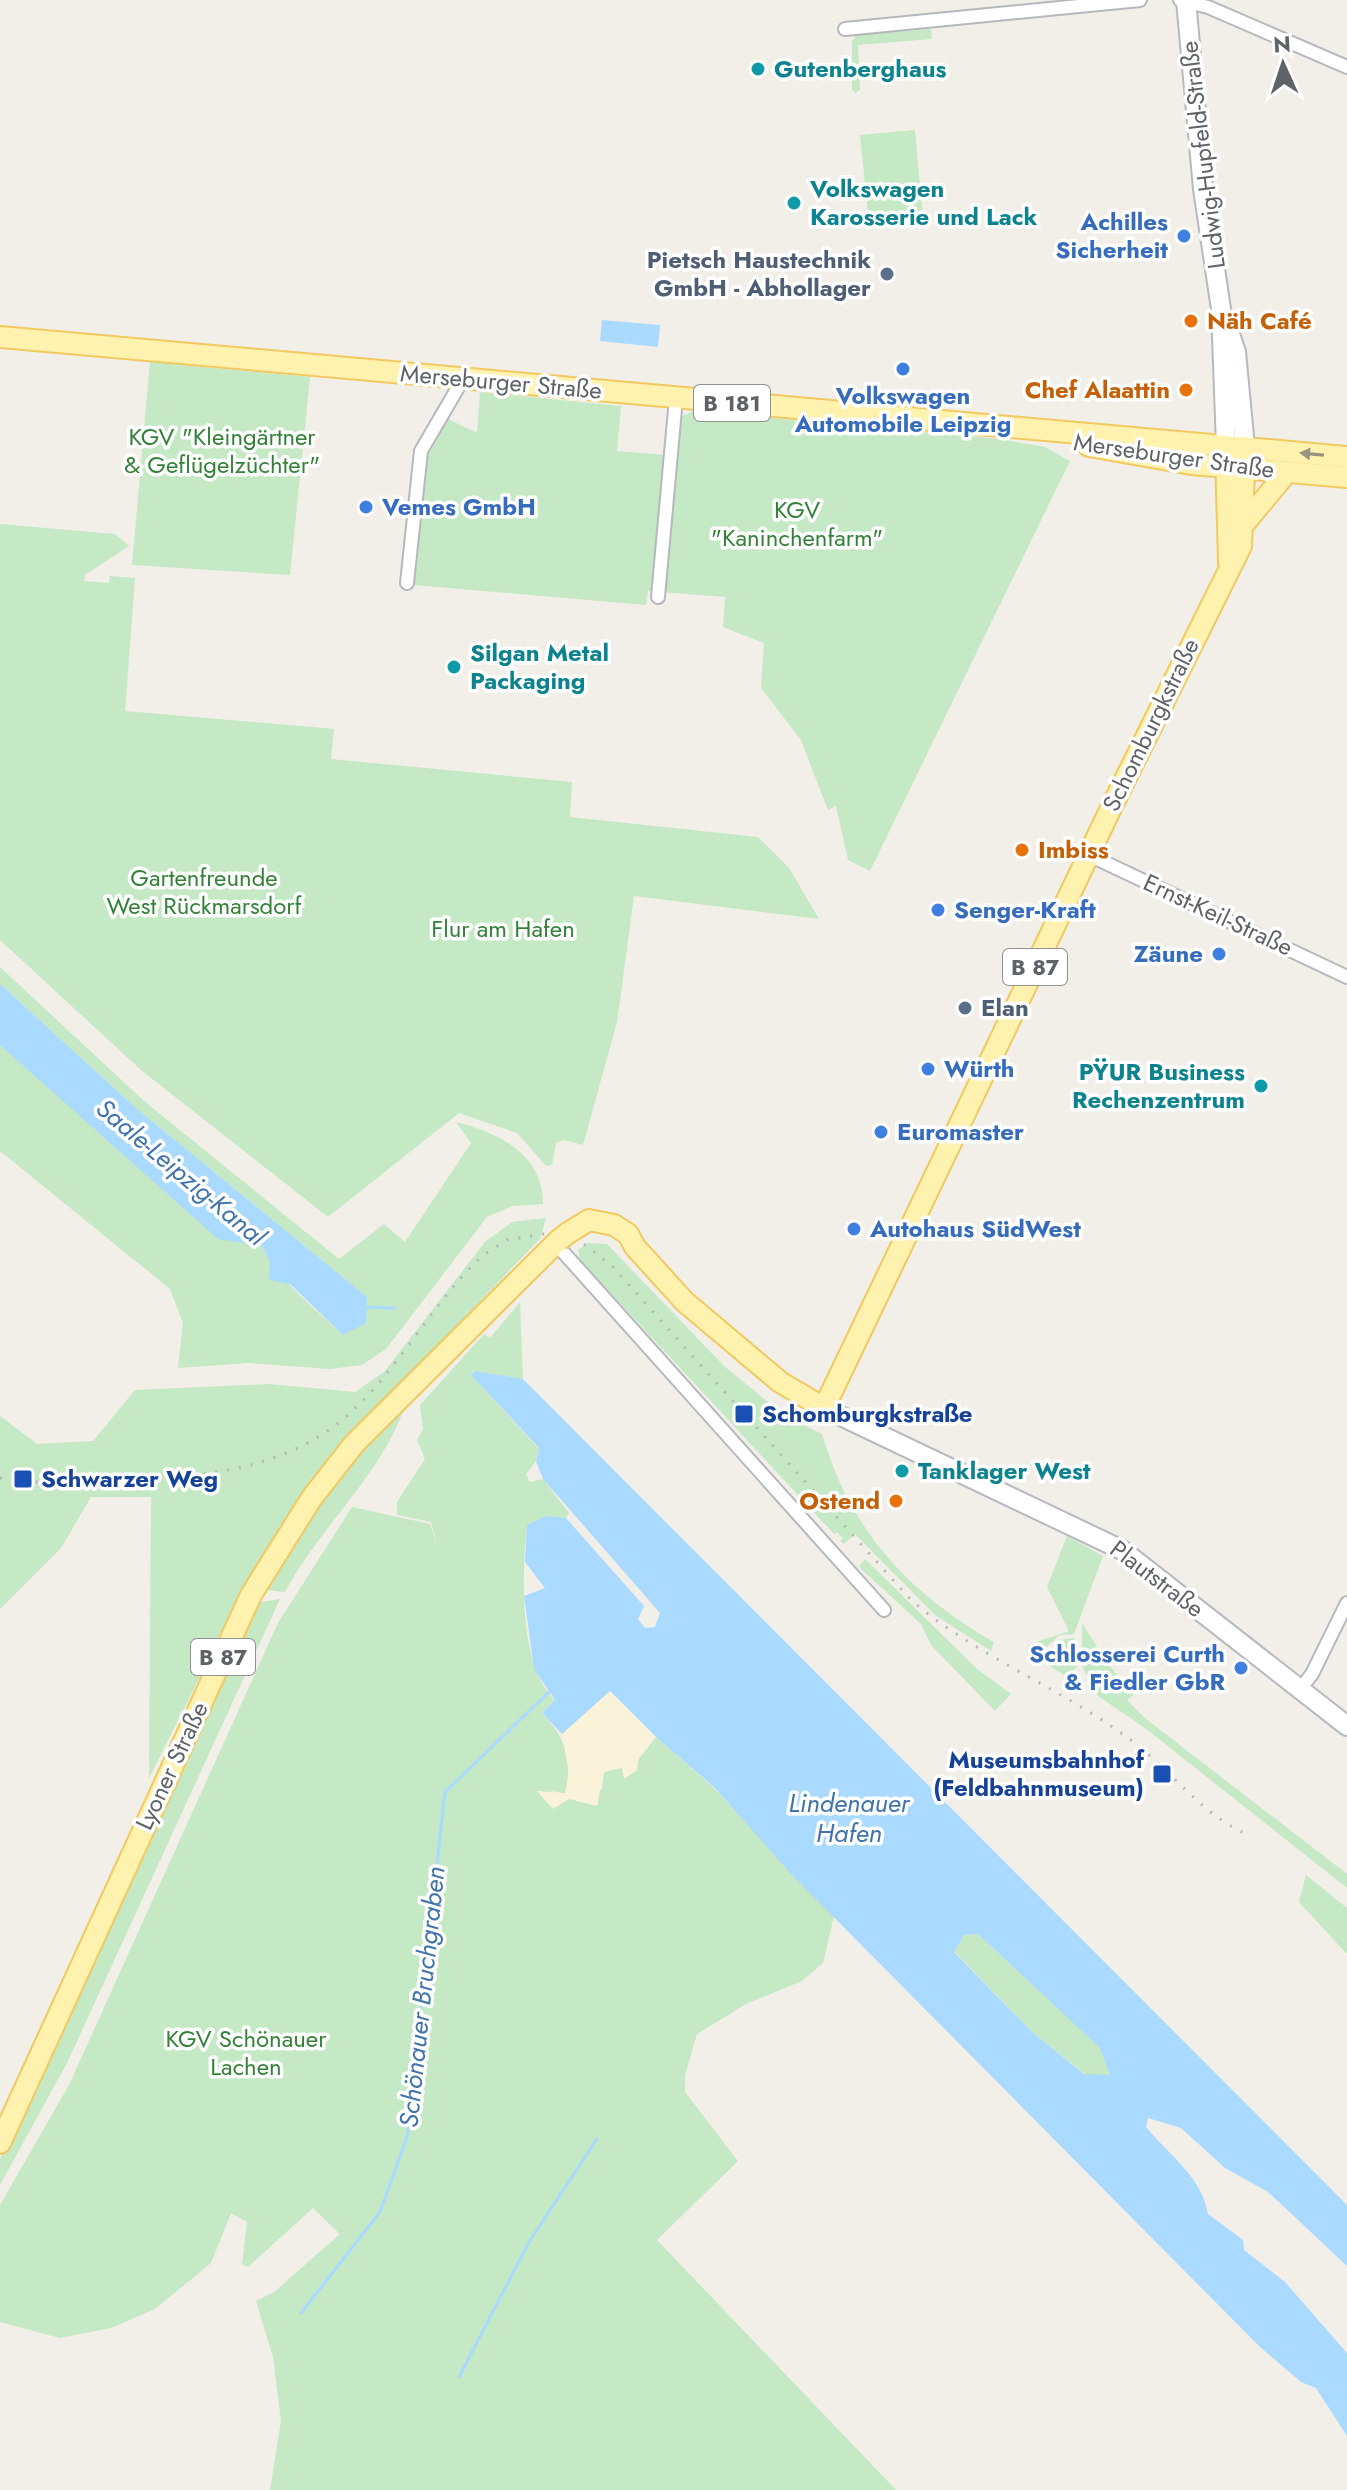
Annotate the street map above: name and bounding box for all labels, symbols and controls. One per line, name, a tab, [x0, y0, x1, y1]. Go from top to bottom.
north arrow	[1243, 24, 1323, 104]
text: N	[1272, 28, 1292, 60]
street label: Ludwig-Hupfeld-Straße	[1171, 39, 1234, 271]
place label: Gutenberghaus	[774, 51, 947, 86]
marker: Gutenberghaus	[749, 60, 767, 78]
place label: Volkswagen Karosserie und Lack	[809, 171, 1038, 234]
marker: Volkswagen Karosserie und Lack	[785, 194, 803, 212]
place label: Achilles Sicherheit	[1056, 204, 1168, 267]
marker: Achilles Sicherheit	[1175, 227, 1193, 245]
place label: Pietsch Haustechnik GmbH - Abhollager	[647, 242, 871, 305]
marker: Pietsch Haustechnik GmbH - Abhollager	[878, 265, 896, 283]
place label: Näh Café	[1207, 303, 1312, 338]
marker: Näh Café	[1182, 312, 1200, 330]
street label: Merseburger Straße	[399, 355, 603, 408]
marker: Volkswagen Automobile Leipzig	[894, 360, 912, 378]
place label: Chef Alaattin	[1025, 372, 1170, 407]
place label: Volkswagen Automobile Leipzig	[794, 378, 1011, 441]
marker: Chef Alaattin	[1177, 381, 1195, 399]
road number: B 181	[694, 385, 770, 421]
park label: KGV "Kleingärtner & Geflügelzüchter"	[124, 419, 320, 482]
street label: Merseburger Straße	[1071, 424, 1277, 487]
one-way arrow	[1299, 447, 1324, 460]
place label: Vemes GmbH	[381, 489, 536, 524]
park label: KGV "Kaninchenfarm"	[711, 492, 883, 555]
marker: Vemes GmbH	[357, 498, 375, 516]
street label: Schomburgkstraße	[1093, 632, 1208, 817]
place label: Silgan Metal Packaging	[470, 635, 609, 698]
marker: Silgan Metal Packaging	[445, 658, 463, 676]
place label: Imbiss	[1038, 832, 1109, 867]
marker: Imbiss	[1013, 841, 1031, 859]
park label: Gartenfreunde West Rückmarsdorf	[107, 860, 303, 923]
street label: Ernst-Keil-Straße	[1138, 865, 1299, 964]
place label: Senger-Kraft	[954, 892, 1096, 927]
marker: Senger-Kraft	[929, 901, 947, 919]
park label: Flur am Hafen	[431, 911, 575, 946]
place label: Zäune	[1134, 936, 1203, 971]
marker: Zäune	[1210, 945, 1228, 963]
road number: B 87	[1003, 949, 1067, 985]
place label: Elan	[981, 990, 1029, 1025]
marker: Elan	[956, 999, 974, 1017]
place label: Würth	[944, 1051, 1015, 1086]
place label: PŸUR Business Rechenzentrum	[1072, 1054, 1245, 1117]
marker: Würth	[919, 1060, 937, 1078]
marker: PŸUR Business Rechenzentrum	[1252, 1077, 1270, 1095]
water label: Saale-Leipzig-Kanal	[88, 1089, 275, 1255]
place label: Euromaster	[897, 1114, 1024, 1149]
marker: Euromaster	[872, 1123, 890, 1141]
place label: Autohaus SüdWest	[869, 1211, 1081, 1246]
marker: Autohaus SüdWest	[845, 1220, 863, 1238]
place label: Schomburgkstraße	[762, 1396, 973, 1431]
marker: Schomburgkstraße	[733, 1403, 755, 1425]
place label: Tanklager West	[918, 1453, 1091, 1488]
place label: Schwarzer Weg	[41, 1461, 218, 1496]
marker: Tanklager West	[893, 1462, 911, 1480]
marker: Schwarzer Weg	[12, 1468, 34, 1490]
place label: Ostend	[799, 1483, 880, 1518]
marker: Ostend	[887, 1492, 905, 1510]
street label: Plautstraße	[1103, 1532, 1212, 1626]
place label: Schlosserei Curth & Fiedler GbR	[1029, 1636, 1225, 1699]
road number: B 87	[191, 1639, 255, 1675]
marker: Schlosserei Curth & Fiedler GbR	[1232, 1659, 1250, 1677]
street label: Lyoner Straße	[127, 1696, 217, 1836]
place label: Museumsbahnhof (Feldbahnmuseum)	[933, 1742, 1146, 1805]
marker: Museumsbahnhof (Feldbahnmuseum)	[1151, 1763, 1173, 1785]
water label: Lindenauer Hafen	[788, 1784, 911, 1852]
water label: Schönauer Bruchgraben	[389, 1864, 455, 2130]
park label: KGV Schönauer Lachen	[166, 2021, 327, 2084]

